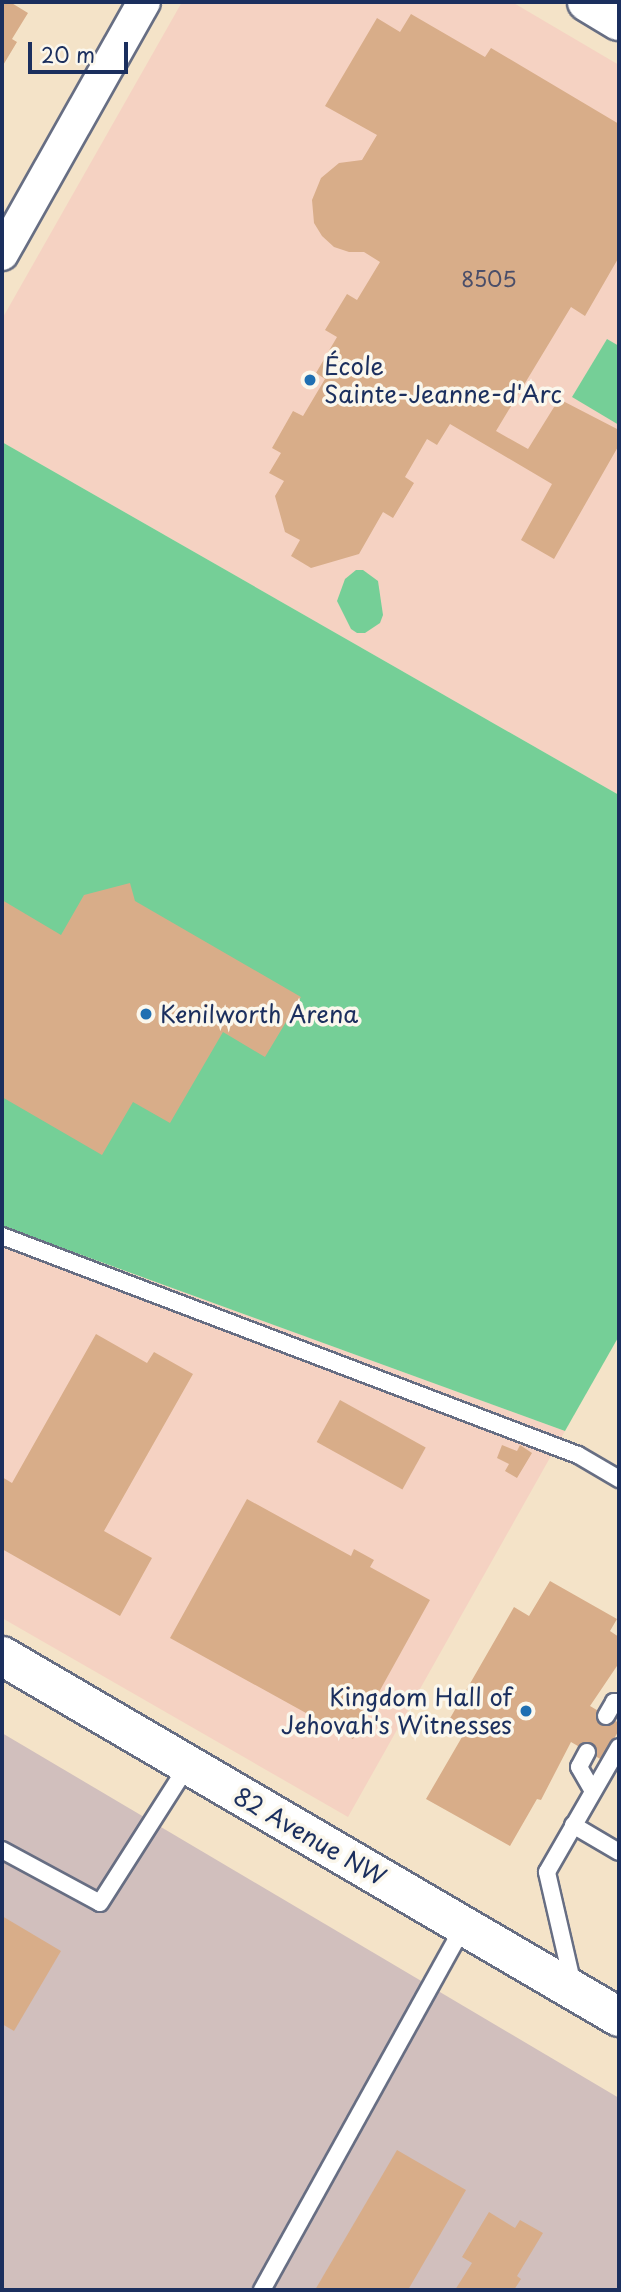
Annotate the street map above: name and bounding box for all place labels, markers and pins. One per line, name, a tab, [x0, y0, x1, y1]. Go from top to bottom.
place label: École Sainte-Jeanne-d'Arc	[324, 352, 562, 408]
marker: École Sainte-Jeanne-d'Arc	[302, 372, 318, 388]
place label: Kenilworth Arena	[160, 1000, 360, 1028]
marker: Kenilworth Arena	[138, 1006, 154, 1022]
place label: Kingdom Hall of Jehovah's Witnesses	[282, 1683, 512, 1739]
marker: Kingdom Hall of Jehovah's Witnesses	[518, 1703, 534, 1719]

